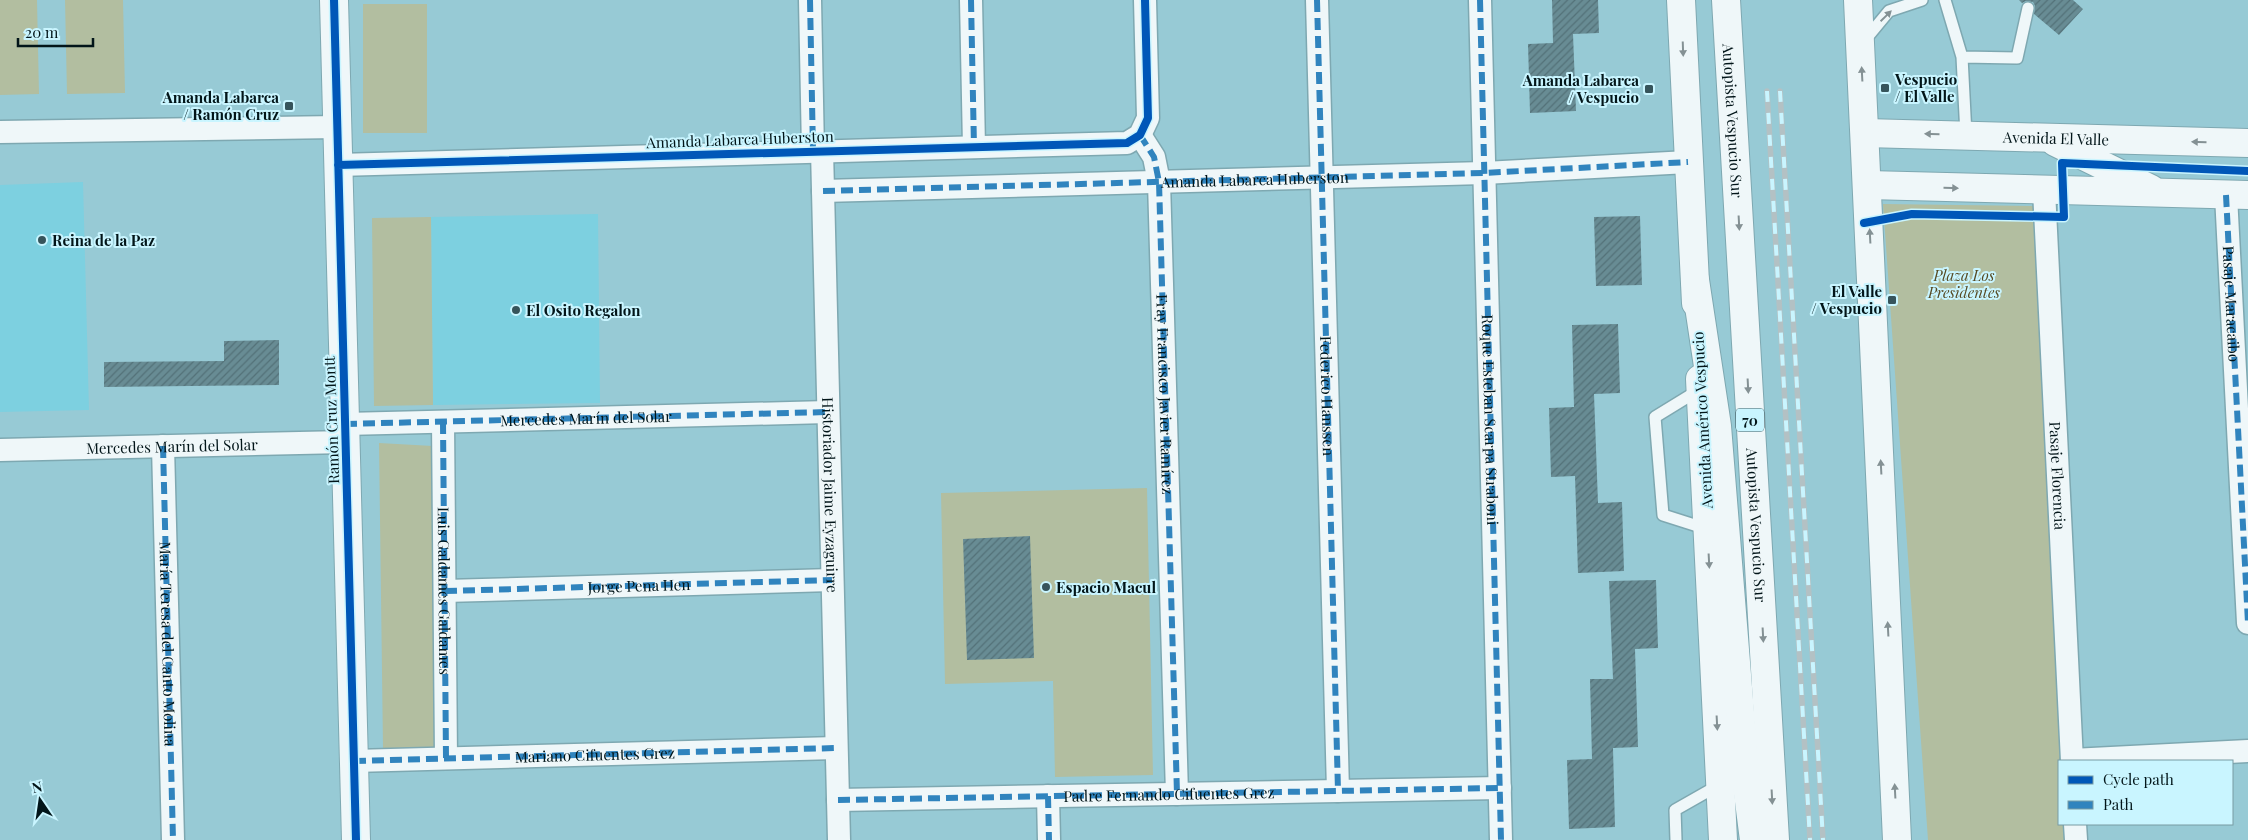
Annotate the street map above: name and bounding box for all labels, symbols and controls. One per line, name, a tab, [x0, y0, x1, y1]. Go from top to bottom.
one-way arrow	[1880, 10, 1892, 22]
scale bar	[18, 15, 92, 47]
text: 20 m	[25, 22, 59, 42]
one-way arrow	[1680, 41, 1688, 57]
street label: Autopista Vespucio Sur	[1719, 42, 1748, 199]
one-way arrow	[1857, 65, 1865, 81]
place label: Vespucio / El Valle	[1894, 69, 1957, 106]
place label: Amanda Labarca / Vespucio	[1522, 70, 1639, 107]
marker: Vespucio / El Valle	[1879, 82, 1891, 94]
marker: Amanda Labarca / Vespucio	[1643, 83, 1655, 95]
place label: Amanda Labarca / Ramón Cruz	[162, 87, 279, 124]
marker: Amanda Labarca / Ramón Cruz	[283, 100, 295, 112]
street label: Amanda Labarca Huberston	[645, 126, 834, 152]
street label: Avenida El Valle	[2002, 127, 2109, 149]
one-way arrow	[1924, 130, 1940, 138]
one-way arrow	[2191, 138, 2207, 146]
street label: Amanda Labarca Huberston	[1160, 167, 1349, 192]
one-way arrow	[1944, 184, 1960, 192]
one-way arrow	[1736, 216, 1744, 232]
one-way arrow	[1865, 228, 1873, 244]
place label: Reina de la Paz	[52, 230, 155, 250]
marker: Reina de la Paz	[36, 234, 48, 246]
street label: Pasaje Maracaibo	[2219, 245, 2245, 362]
park label: Plaza Los Presidentes	[1927, 265, 2000, 302]
place label: El Valle / Vespucio	[1811, 281, 1882, 318]
street label: Fray Francisco Javier Ramírez	[1152, 294, 1178, 495]
marker: El Valle / Vespucio	[1886, 294, 1898, 306]
place label: El Osito Regalon	[526, 300, 641, 320]
marker: El Osito Regalon	[510, 304, 522, 316]
street label: Roque Esteban Scarpa Straboni	[1478, 314, 1503, 526]
street label: Avenida Américo Vespucio	[1687, 331, 1717, 510]
street label: Federico Hanssen	[1316, 336, 1339, 456]
street label: Ramón Cruz Montt	[319, 355, 343, 484]
one-way arrow	[1745, 378, 1753, 394]
street label: Historiador Jaime Eyzaguirre	[818, 397, 843, 593]
street label: Mercedes Marín del Solar	[500, 406, 672, 430]
road number: 70	[1736, 408, 1764, 432]
street label: Pasaje Florencia	[2045, 421, 2071, 531]
street label: Mercedes Marín del Solar	[86, 434, 258, 458]
street label: Autopista Vespucio Sur	[1742, 446, 1771, 603]
one-way arrow	[1876, 458, 1884, 474]
street label: Luis Galdames Galdames	[434, 507, 455, 675]
street label: María Teresa del Canto Molina	[155, 541, 181, 747]
one-way arrow	[1706, 553, 1714, 569]
street label: Jorge Pena Hen	[586, 574, 690, 597]
place label: Espacio Macul	[1056, 577, 1156, 597]
marker: Espacio Macul	[1040, 581, 1052, 593]
one-way arrow	[1884, 621, 1892, 637]
one-way arrow	[1759, 627, 1767, 643]
one-way arrow	[1714, 715, 1722, 731]
street label: Mariano Cifuentes Grez	[515, 742, 675, 767]
legend	[2058, 760, 2233, 825]
text: Cycle path	[2103, 769, 2174, 789]
north arrow	[15, 775, 65, 825]
text: N	[30, 776, 44, 797]
street label: Padre Fernando Cifuentes Grez	[1063, 782, 1275, 806]
one-way arrow	[1891, 783, 1899, 799]
one-way arrow	[1769, 790, 1777, 806]
text: Path	[2103, 794, 2133, 814]

